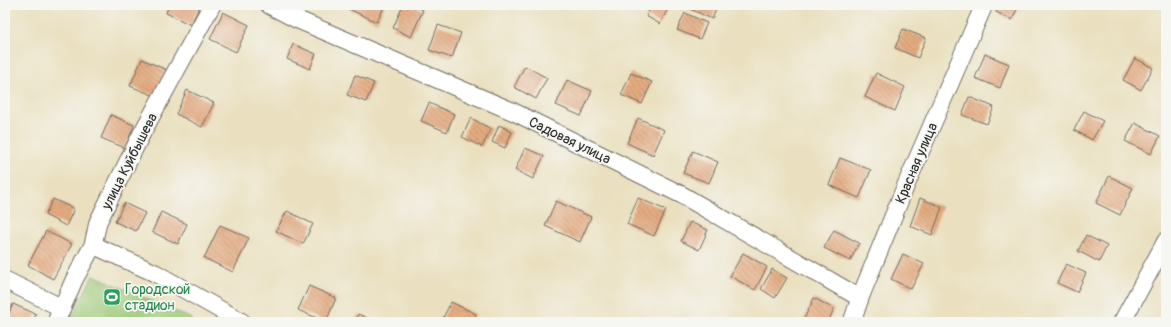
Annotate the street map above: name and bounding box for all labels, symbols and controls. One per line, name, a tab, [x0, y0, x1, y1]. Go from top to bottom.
street label: улица Куйбышева	[97, 110, 161, 213]
street label: Садовая улица	[526, 113, 613, 168]
street label: Красная улица	[892, 120, 941, 206]
place label: Городской стадион	[125, 281, 190, 314]
sports icon: Городской стадион	[102, 287, 122, 307]

